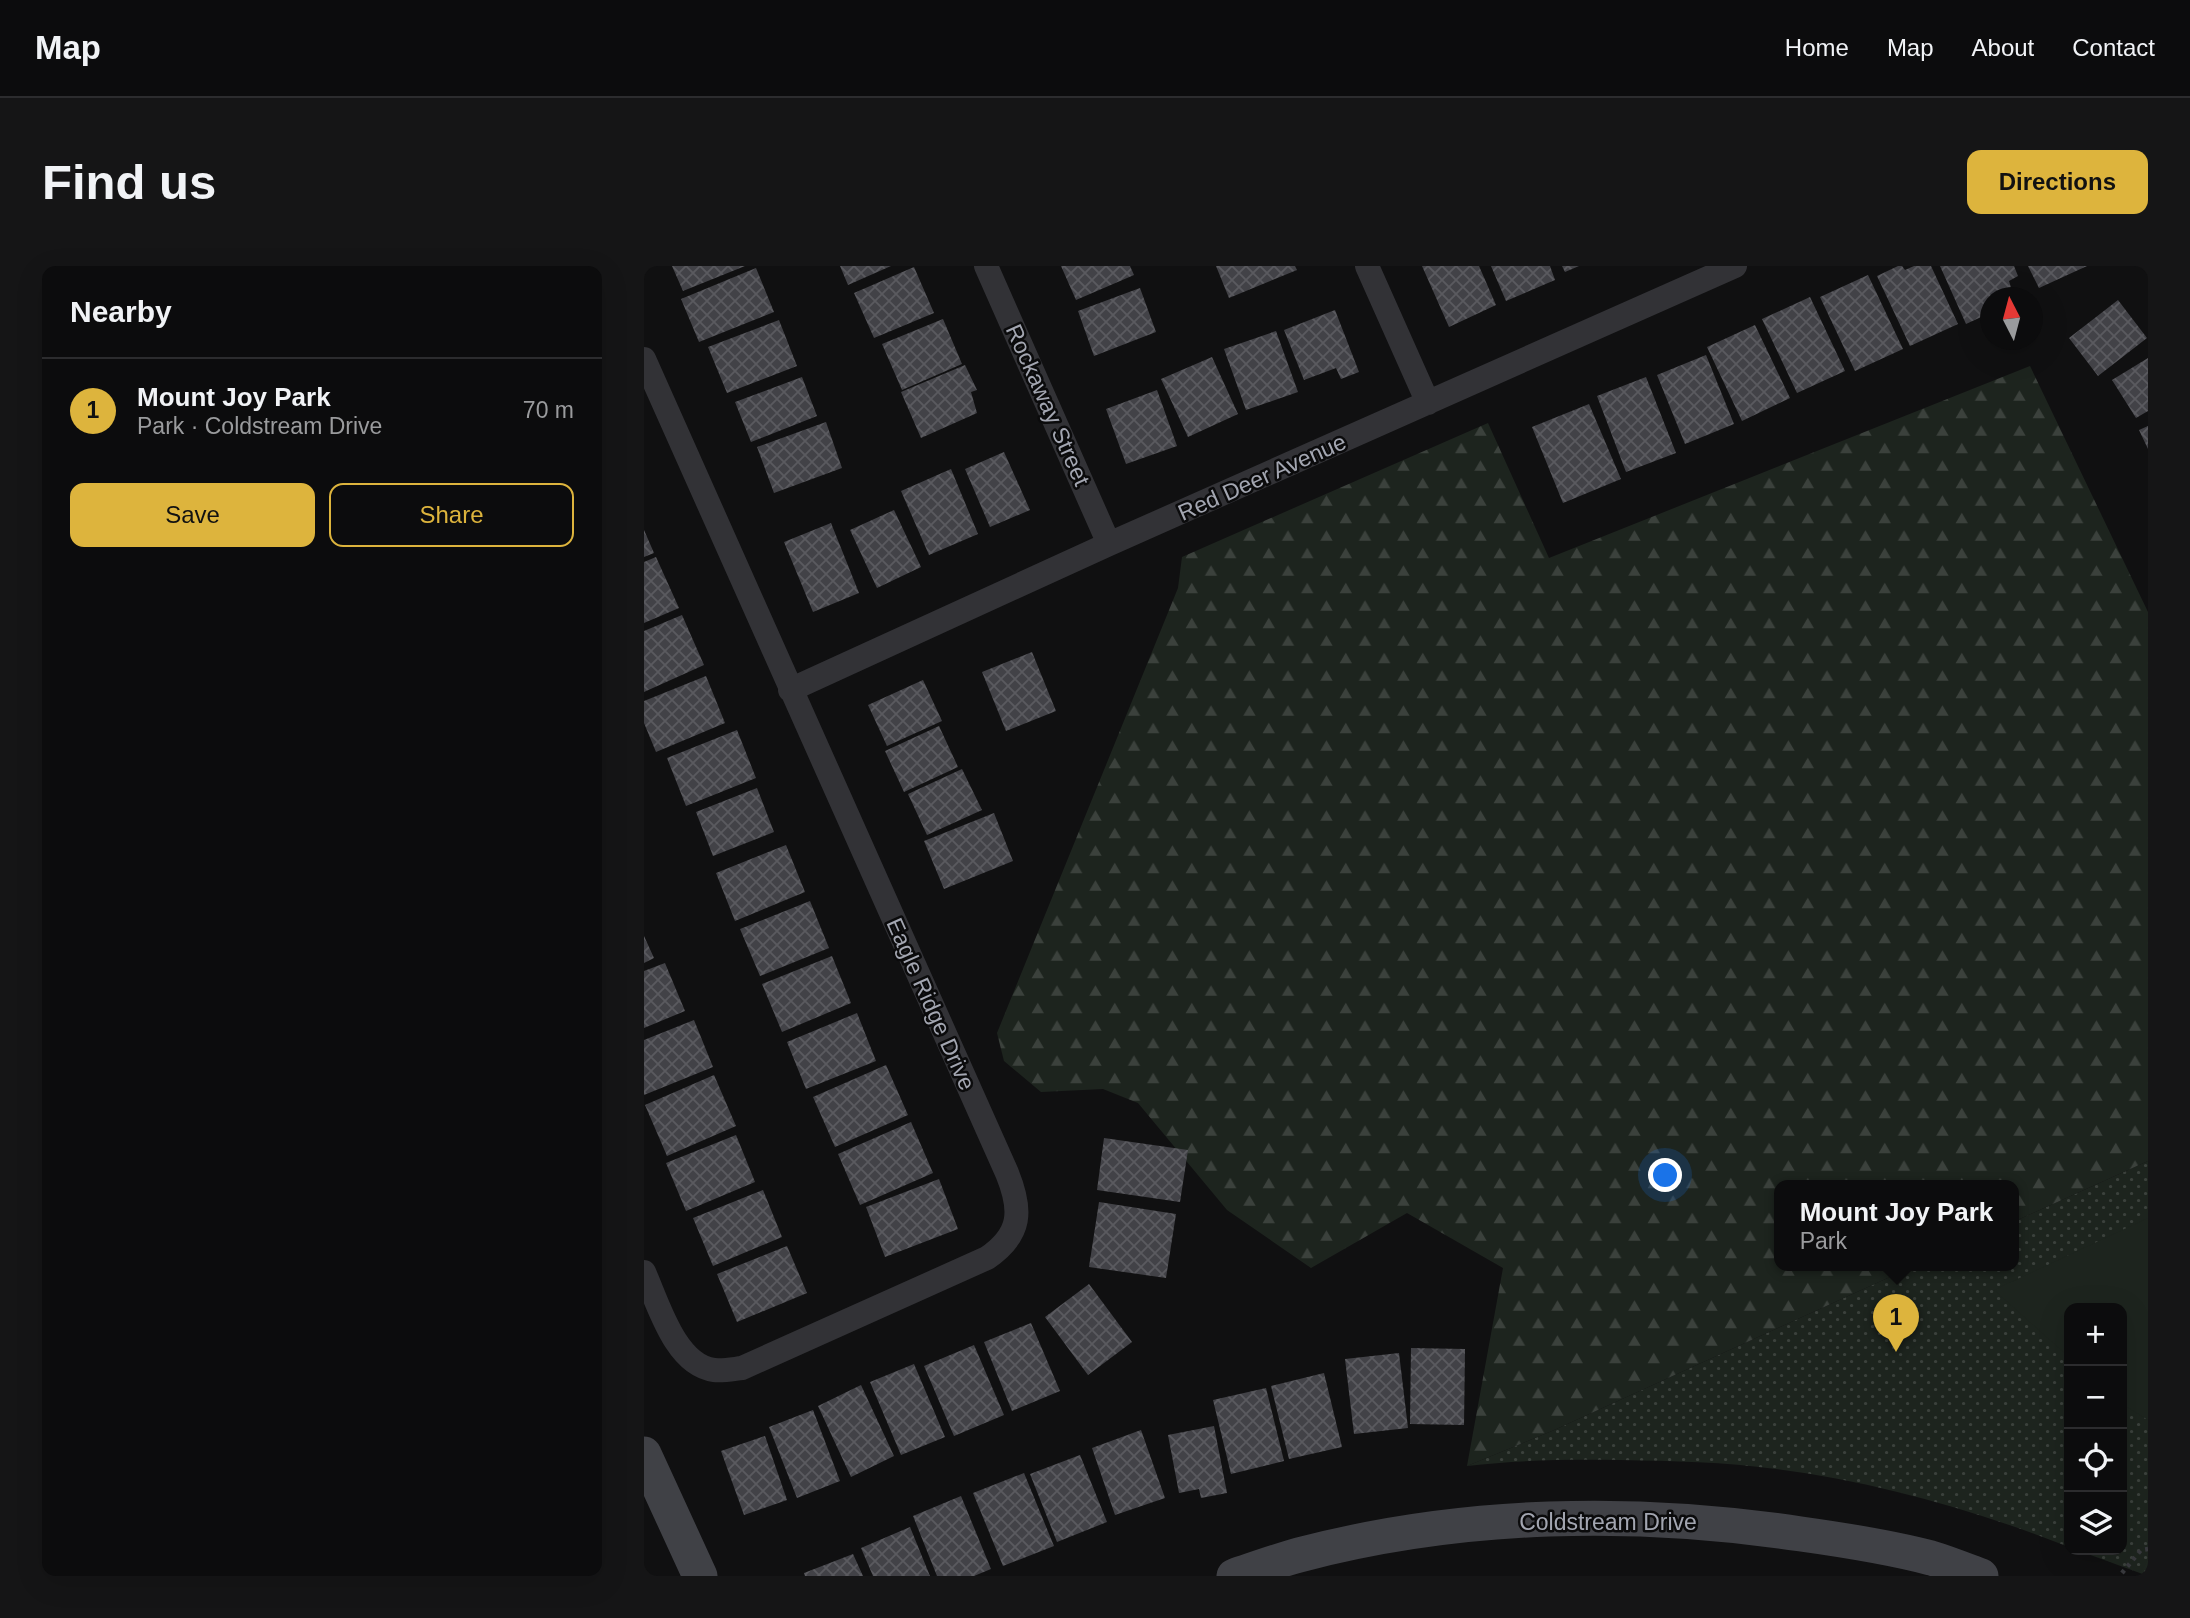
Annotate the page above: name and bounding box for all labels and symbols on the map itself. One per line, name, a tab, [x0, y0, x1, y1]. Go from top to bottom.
north arrow	[1980, 287, 2043, 350]
street label: Rockaway Street	[1001, 320, 1095, 490]
street label: Red Deer Avenue	[1174, 428, 1350, 526]
street label: Eagle Ridge Drive	[881, 914, 981, 1094]
your location	[1648, 1158, 1682, 1192]
pin: 1	[1873, 1294, 1919, 1352]
street label: Coldstream Drive	[1519, 1509, 1697, 1535]

